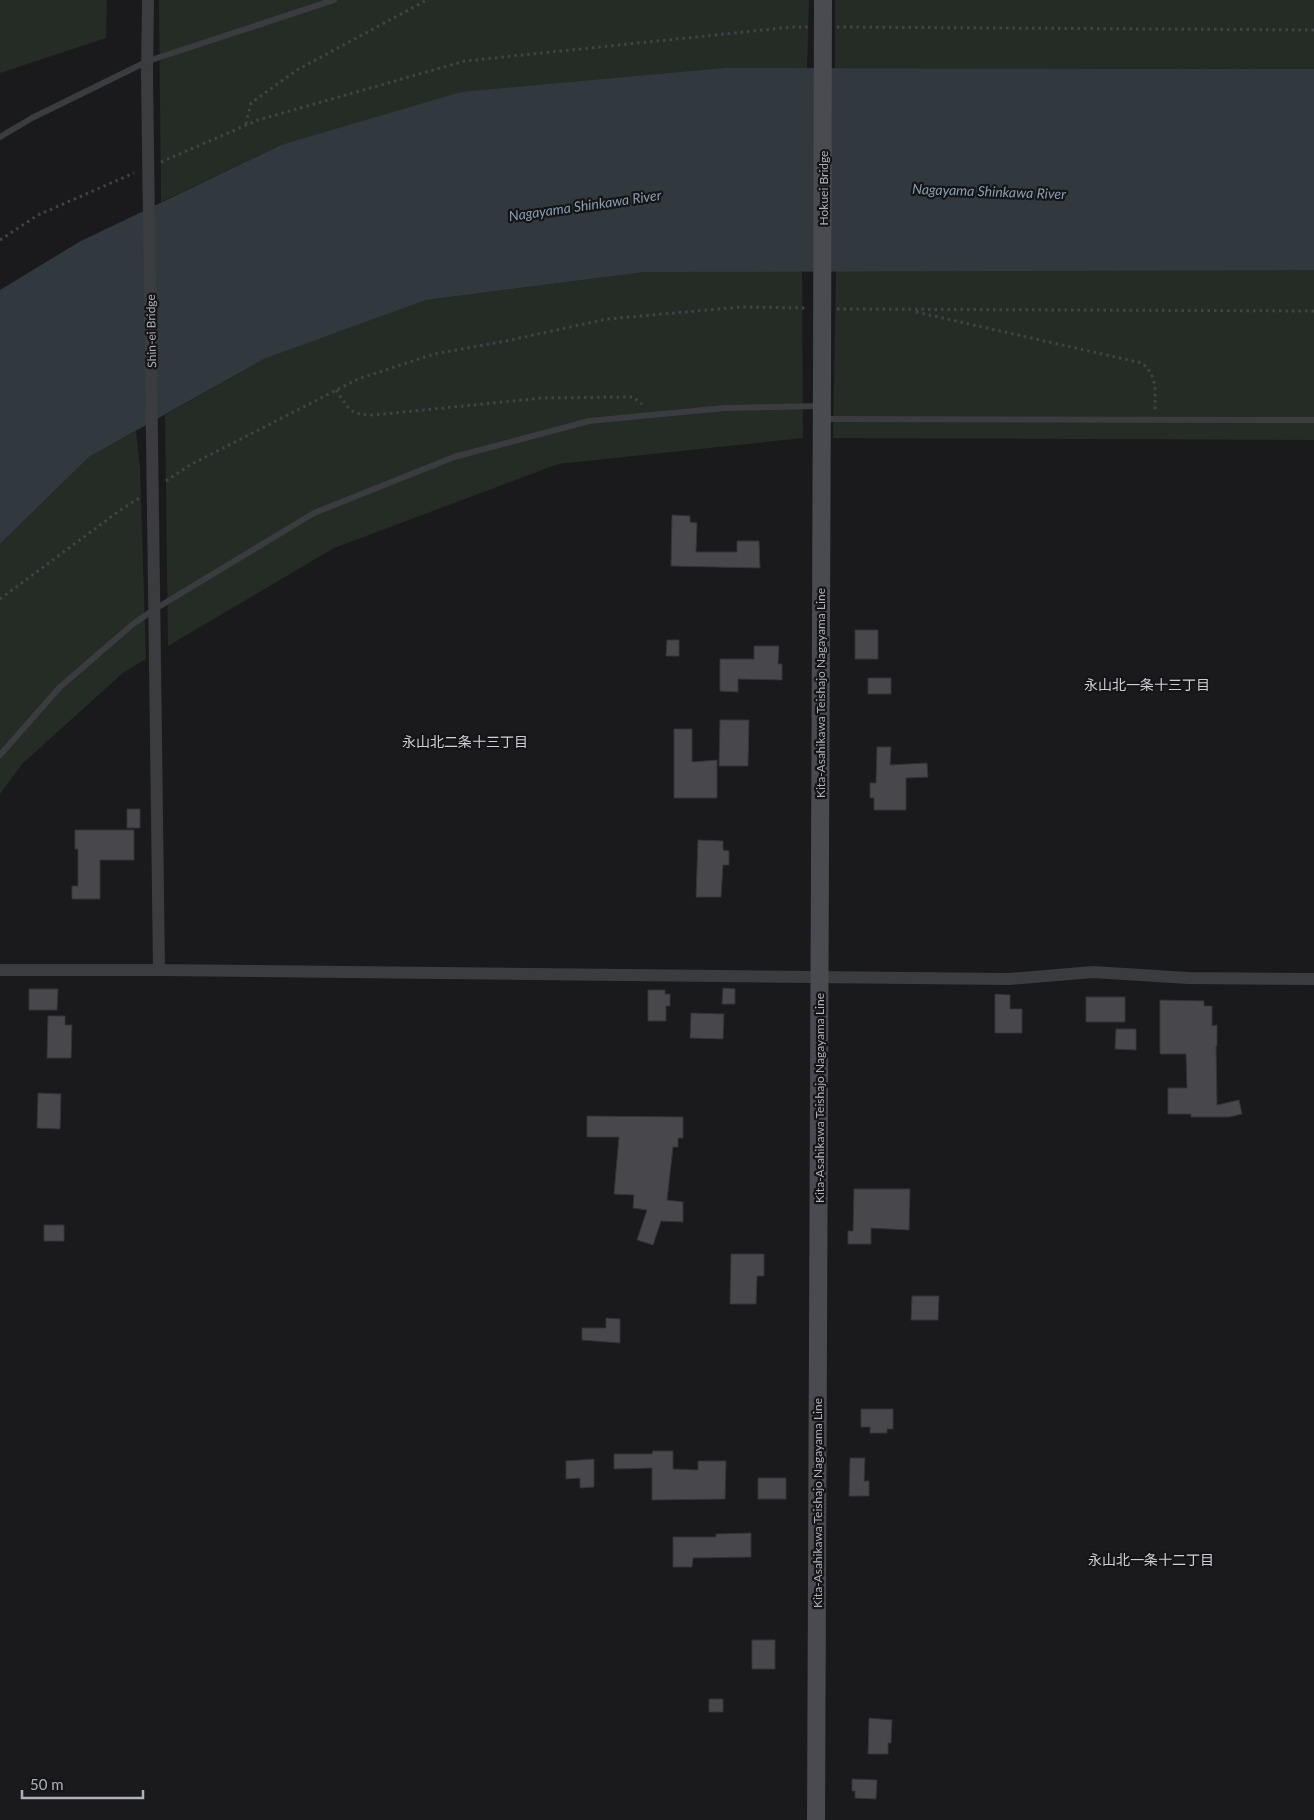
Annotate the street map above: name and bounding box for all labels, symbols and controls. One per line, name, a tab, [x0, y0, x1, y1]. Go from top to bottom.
street label: Hokuei Bridge	[816, 151, 831, 225]
water label: Nagayama Shinkawa River	[912, 180, 1066, 202]
water label: Nagayama Shinkawa River	[508, 186, 663, 224]
street label: Shin-ei Bridge	[143, 294, 159, 368]
street label: Kita-Asahikawa Teishajo Nagayama Line	[813, 588, 828, 798]
district label: 永山北一条十三丁目	[1084, 676, 1210, 693]
district label: 永山北二条十三丁目	[402, 733, 528, 750]
street label: Kita-Asahikawa Teishajo Nagayama Line	[812, 993, 827, 1203]
street label: Kita-Asahikawa Teishajo Nagayama Line	[810, 1398, 825, 1608]
district label: 永山北一条十二丁目	[1088, 1551, 1214, 1568]
scale bar	[22, 1768, 144, 1800]
text: 50 m	[30, 1775, 64, 1793]

